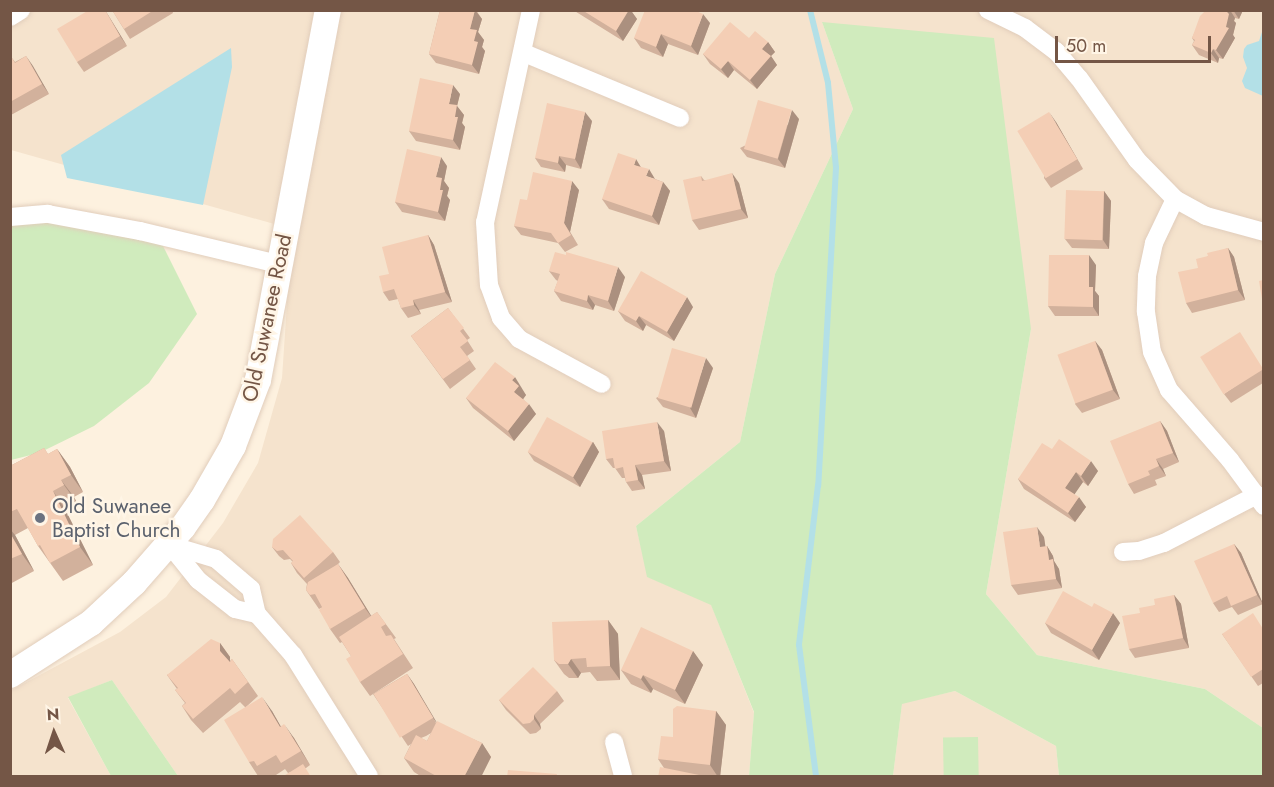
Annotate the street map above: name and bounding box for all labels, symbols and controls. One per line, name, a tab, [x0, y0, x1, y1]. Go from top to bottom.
scale bar	[1058, 24, 1214, 62]
text: 50 m	[1066, 33, 1106, 59]
street label: Old Suwanee Road	[237, 232, 297, 404]
place label: Old Suwanee Baptist Church	[52, 493, 180, 543]
marker: Old Suwanee Baptist Church	[33, 511, 47, 525]
north arrow	[24, 703, 84, 763]
text: N	[46, 703, 60, 726]

